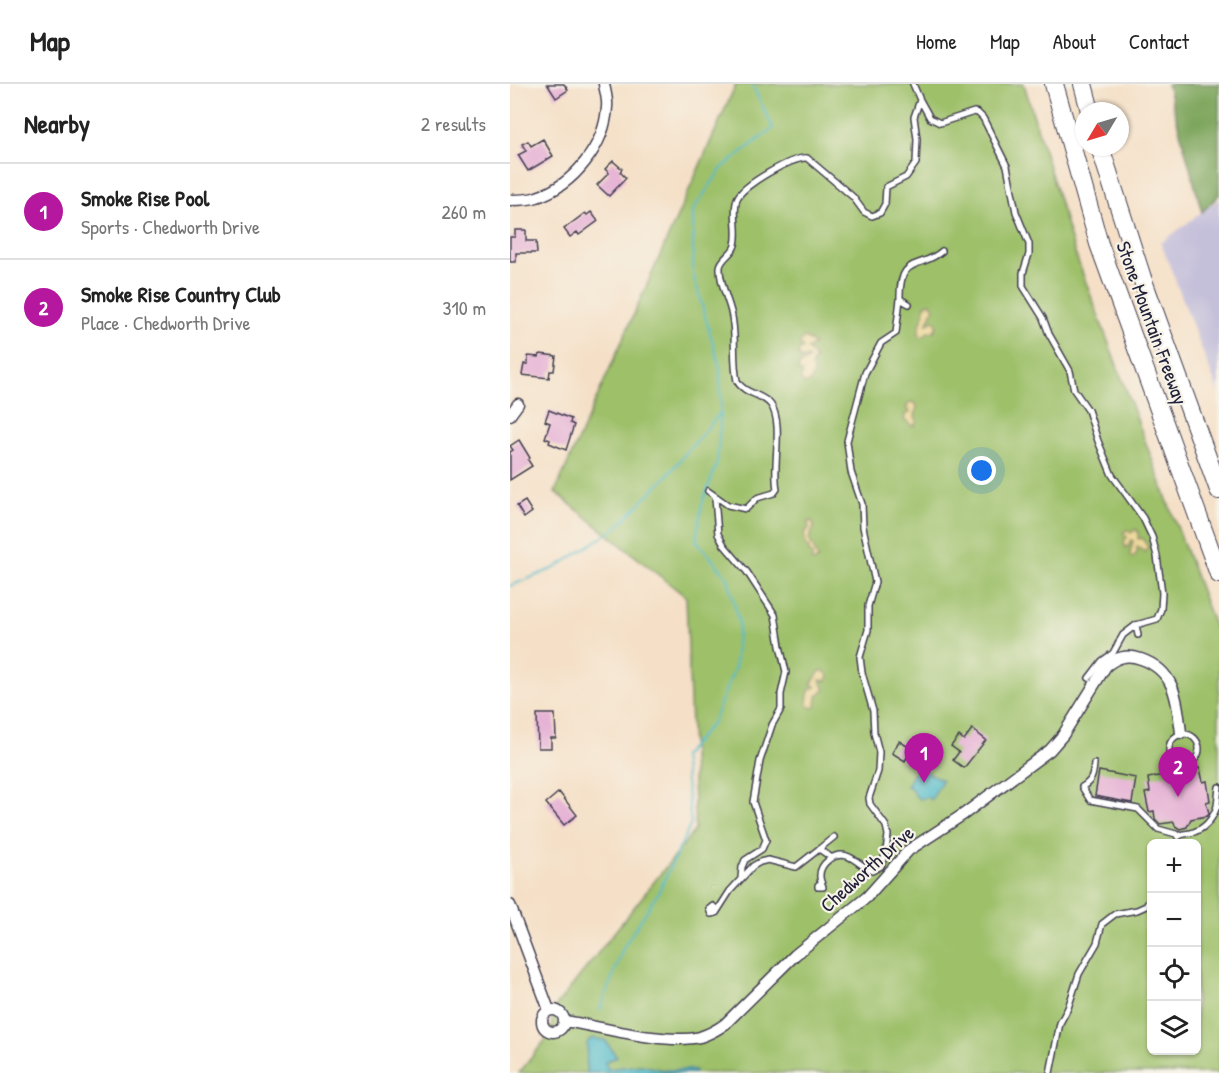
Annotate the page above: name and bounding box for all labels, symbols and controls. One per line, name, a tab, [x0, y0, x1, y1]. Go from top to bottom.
text: Map	[30, 22, 70, 60]
text: Home	[916, 27, 957, 56]
text: Map	[990, 27, 1020, 56]
text: About	[1053, 27, 1096, 56]
text: Contact	[1129, 27, 1189, 56]
north arrow	[1075, 102, 1129, 156]
text: Nearby	[24, 106, 90, 141]
text: 2 results	[421, 110, 486, 137]
text: Smoke Rise Pool	[81, 183, 209, 213]
text: 1	[40, 198, 47, 225]
text: 260 m	[442, 198, 486, 225]
text: Sports · Chedworth Drive	[81, 213, 260, 240]
street label: Stone Mountain Freeway	[1110, 237, 1195, 408]
text: Smoke Rise Country Club	[81, 279, 281, 309]
text: 2	[39, 294, 48, 321]
text: 310 m	[443, 294, 486, 321]
text: Place · Chedworth Drive	[81, 309, 250, 336]
your location	[967, 456, 996, 485]
pin: 1	[904, 734, 944, 783]
pin: 2	[1158, 748, 1198, 797]
street label: Chedworth Drive	[814, 819, 919, 918]
map controls	[1147, 839, 1201, 1055]
button: +	[1147, 839, 1201, 893]
button: −	[1147, 893, 1201, 947]
button: locate	[1147, 947, 1201, 1001]
button: layers	[1147, 1001, 1201, 1055]

